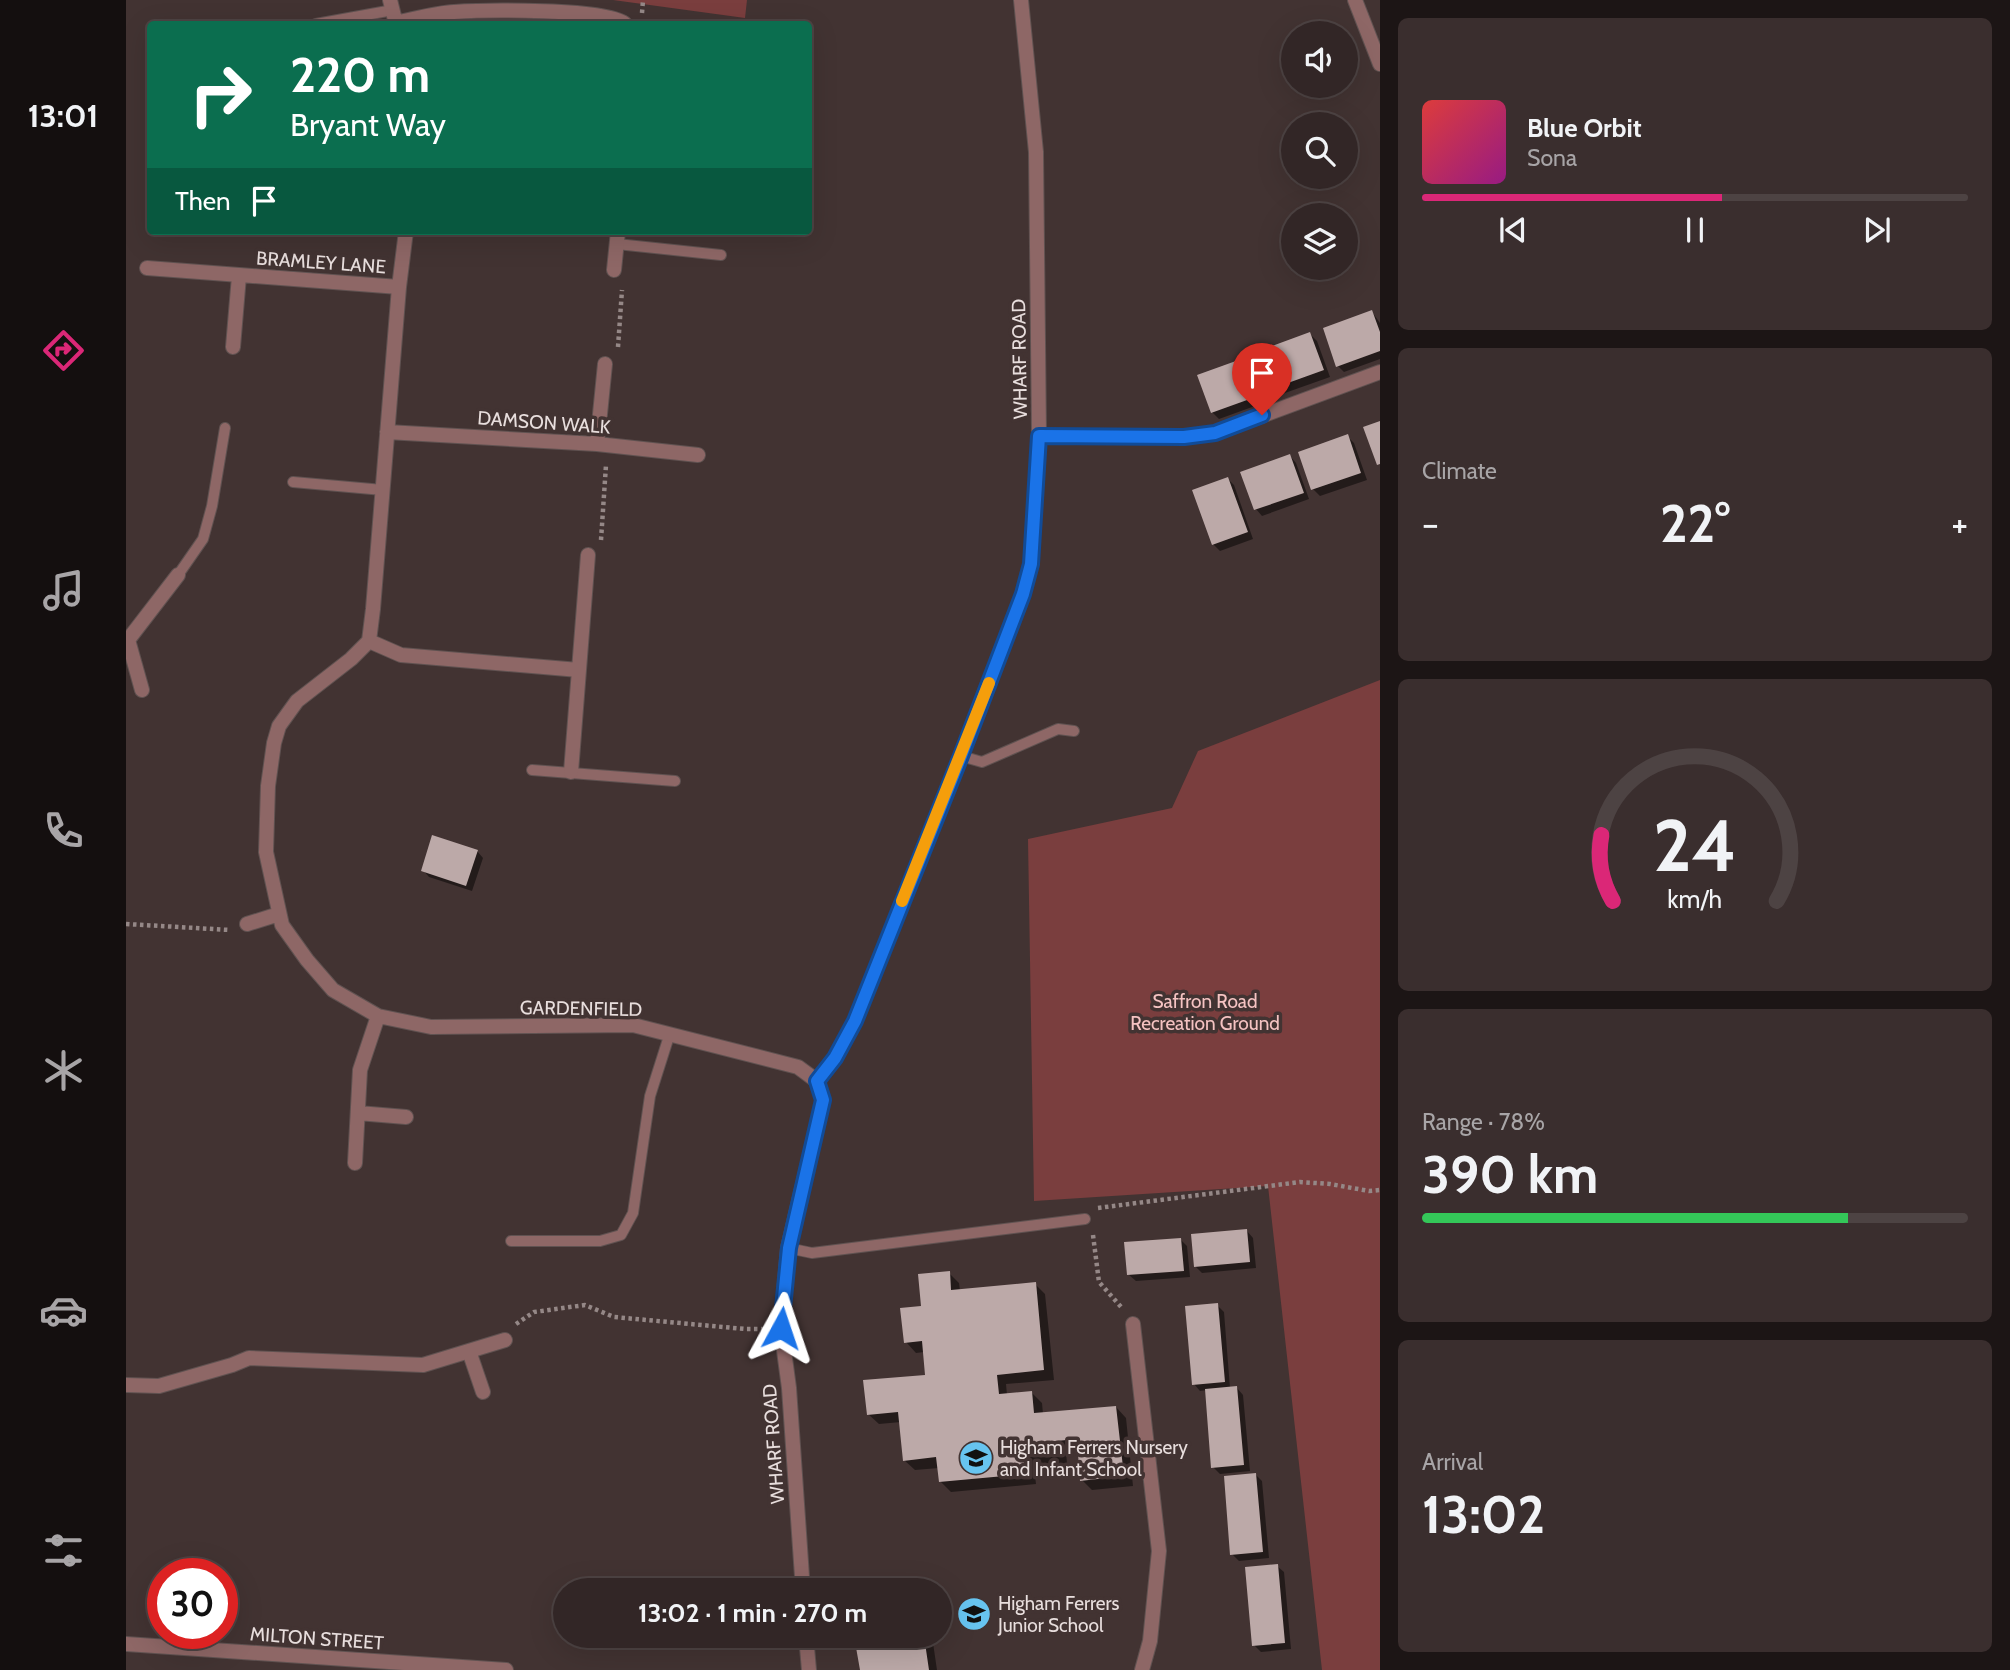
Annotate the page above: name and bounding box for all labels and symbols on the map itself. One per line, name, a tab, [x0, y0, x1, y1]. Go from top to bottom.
street label: BRAMLEY LANE	[255, 246, 387, 279]
street label: WHARF ROAD	[1007, 299, 1032, 419]
pin	[1232, 343, 1292, 415]
street label: DAMSON WALK	[477, 406, 612, 439]
park label: Saffron Road Recreation Ground	[1130, 990, 1280, 1035]
street label: GARDENFIELD	[520, 996, 643, 1021]
position arrow	[744, 1291, 818, 1365]
street label: WHARF ROAD	[758, 1383, 789, 1505]
place label: Higham Ferrers Nursery and Infant School	[1000, 1436, 1188, 1481]
school or university icon: Higham Ferrers Nursery and Infant School	[957, 1439, 995, 1477]
speed limit sign: 30	[147, 1558, 238, 1649]
place label: Higham Ferrers Junior School	[997, 1592, 1119, 1637]
school or university icon: Higham Ferrers Junior School	[955, 1595, 993, 1633]
street label: MILTON STREET	[249, 1622, 385, 1655]

